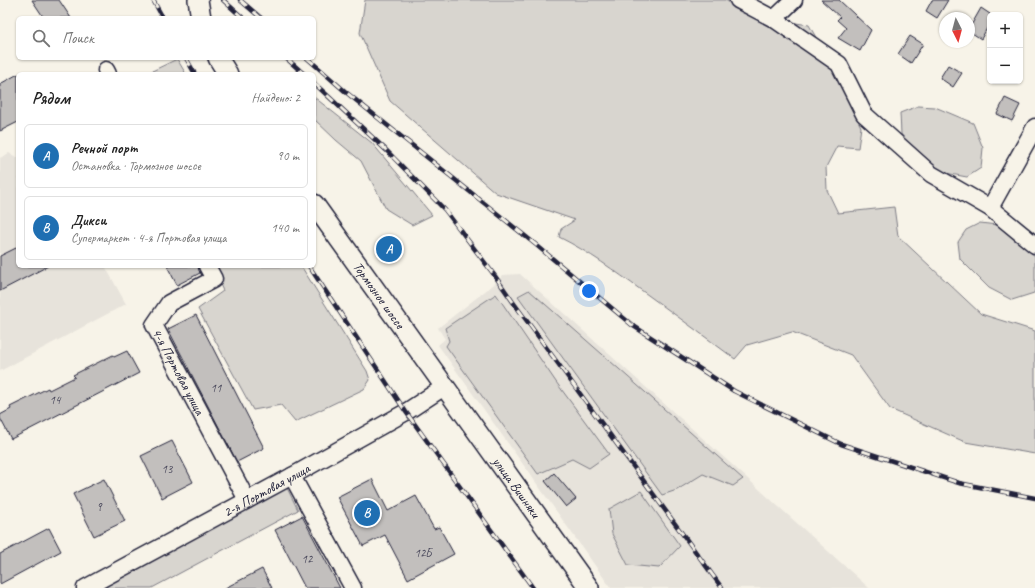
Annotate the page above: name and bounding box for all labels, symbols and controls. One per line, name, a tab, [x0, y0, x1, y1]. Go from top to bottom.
north arrow	[939, 12, 975, 48]
map controls	[987, 12, 1023, 84]
button: +	[987, 12, 1023, 48]
search box	[16, 16, 316, 60]
icon: search	[30, 27, 52, 49]
text: Поиск	[62, 29, 94, 48]
button: −	[987, 48, 1023, 84]
text: Рядом	[32, 88, 70, 109]
text: Найдено: 2	[252, 90, 300, 106]
text: Речной порт	[71, 139, 138, 158]
text: A	[43, 148, 49, 164]
text: 90 m	[277, 148, 299, 164]
text: Остановка · Тормозное шоссе	[71, 158, 201, 174]
text: Дикси	[71, 211, 107, 230]
text: B	[43, 220, 49, 236]
text: 140 m	[271, 220, 299, 236]
text: Супермаркет · 4-я Портовая улица	[71, 230, 226, 246]
pin: A	[376, 234, 402, 264]
street label: Тормозное шоссе	[349, 259, 409, 333]
your location	[579, 281, 599, 301]
street label: 4-я Портовая улица	[148, 325, 209, 419]
house number: 11	[211, 380, 222, 396]
house number: 14	[50, 392, 62, 408]
street label: улица Вишняки	[488, 453, 545, 522]
street label: 2-я Портовая улица	[220, 459, 314, 521]
house number: 13	[162, 461, 174, 477]
pin: B	[354, 498, 380, 528]
house number: 9	[96, 499, 103, 515]
house number: 12Б	[415, 545, 433, 561]
house number: 12	[302, 551, 314, 567]

